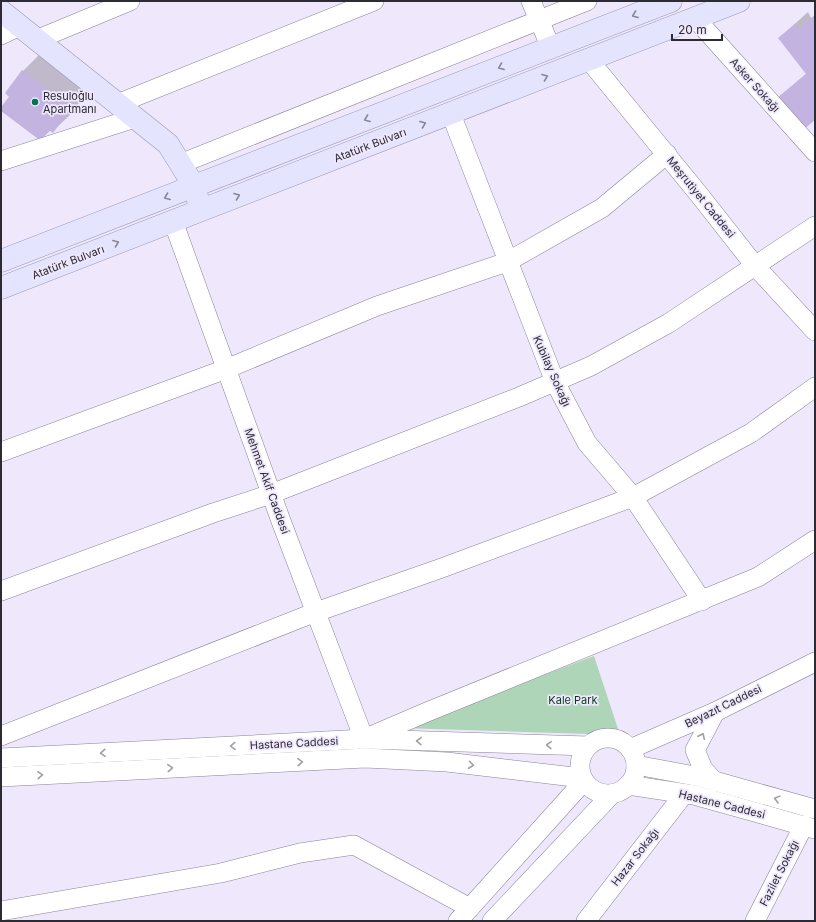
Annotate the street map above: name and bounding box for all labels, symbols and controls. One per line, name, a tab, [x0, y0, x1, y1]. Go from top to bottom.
one-way arrow	[632, 11, 639, 19]
scale bar	[672, 16, 722, 42]
text: 20 m	[678, 22, 707, 37]
street label: Asker Sokağı	[727, 55, 783, 115]
one-way arrow	[497, 63, 504, 71]
one-way arrow	[541, 74, 548, 82]
place label: Resuloğlu Apartmanı	[43, 89, 97, 116]
marker: Resuloğlu Apartmanı	[30, 97, 40, 107]
one-way arrow	[363, 115, 370, 123]
one-way arrow	[420, 121, 427, 129]
street label: Atatürk Bulvarı	[332, 125, 408, 165]
street label: Meşrutiyet Caddesi	[664, 153, 738, 241]
one-way arrow	[164, 192, 171, 200]
one-way arrow	[233, 193, 240, 201]
one-way arrow	[112, 240, 119, 248]
street label: Atatürk Bulvarı	[30, 242, 106, 282]
street label: Kubilay Sokağı	[530, 333, 574, 409]
street label: Mehmet Akif Caddesi	[241, 426, 293, 536]
street label: Beyazıt Caddesi	[682, 681, 764, 731]
park label: Kale Park	[548, 693, 598, 707]
one-way arrow	[697, 733, 705, 741]
street label: Hastane Caddesi	[249, 734, 339, 752]
one-way arrow	[416, 737, 422, 745]
one-way arrow	[546, 741, 552, 749]
one-way arrow	[230, 742, 236, 750]
one-way arrow	[100, 748, 106, 757]
one-way arrow	[297, 757, 303, 766]
one-way arrow	[468, 760, 474, 769]
one-way arrow	[167, 764, 173, 772]
one-way arrow	[37, 770, 43, 779]
street label: Hastane Caddesi	[677, 786, 767, 822]
one-way arrow	[774, 795, 781, 803]
street label: Hazar Sokağı	[608, 825, 662, 889]
street label: Fazilet Sokağı	[756, 838, 802, 908]

